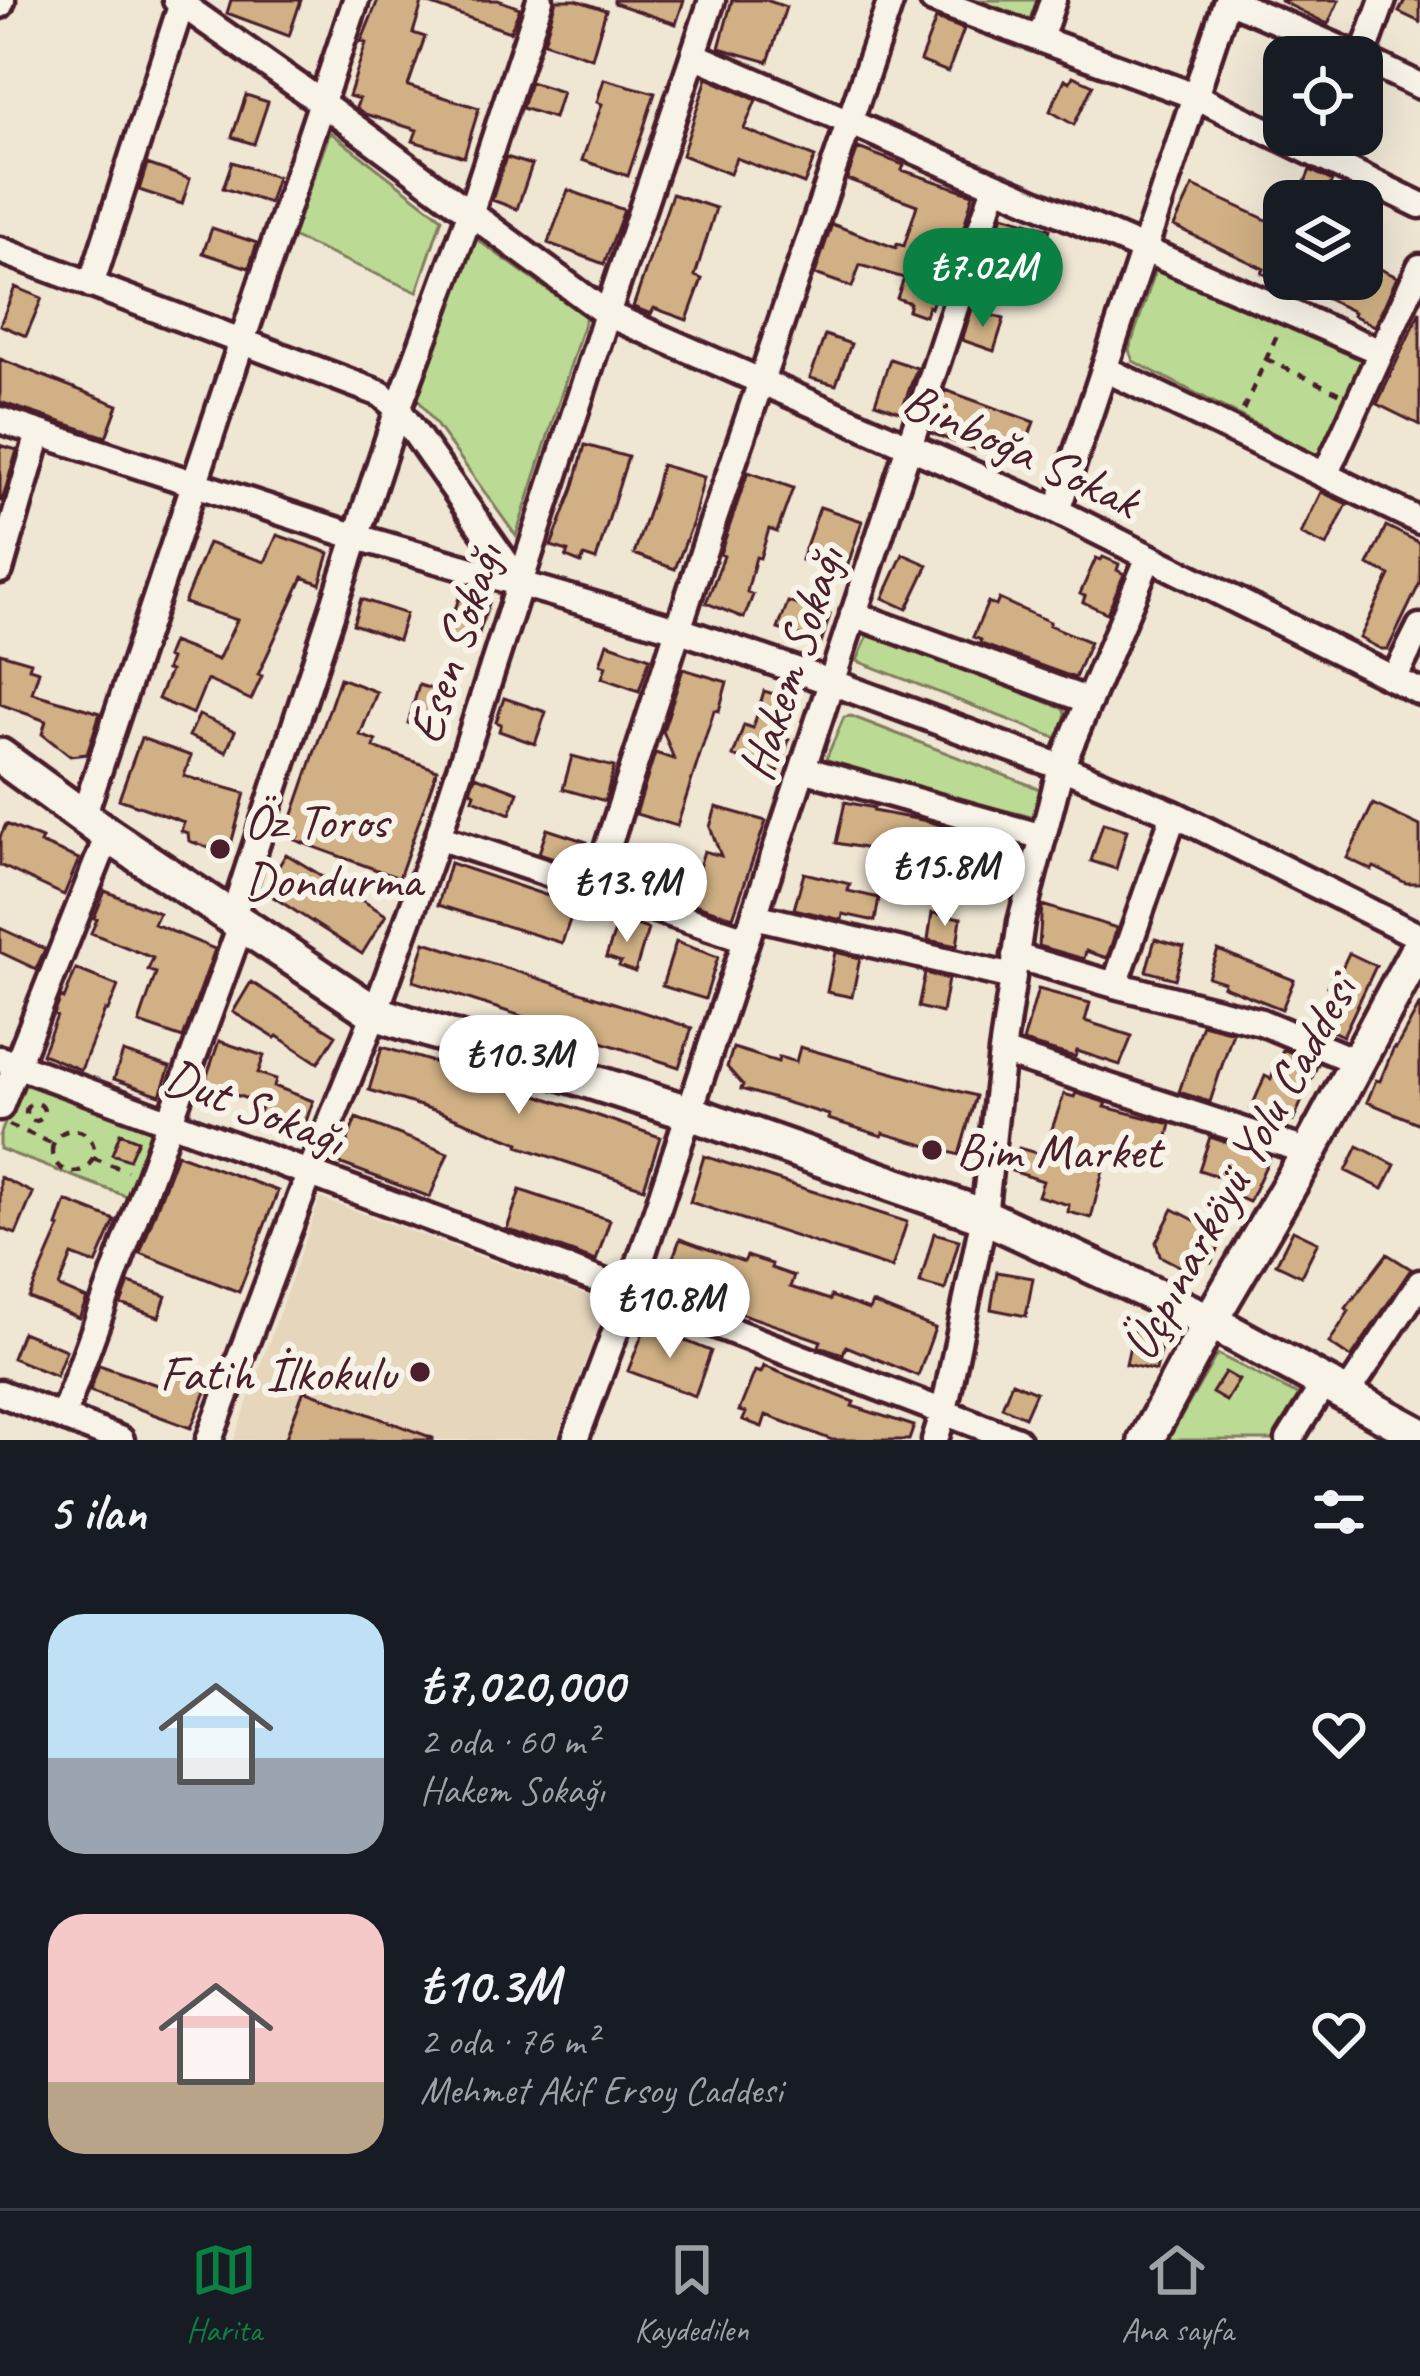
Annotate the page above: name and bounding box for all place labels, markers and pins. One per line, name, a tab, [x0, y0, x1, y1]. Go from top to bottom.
pin: ₺7.02M	[885, 228, 1081, 330]
place label: Öz Toros Dondurma	[244, 789, 426, 912]
pin: ₺15.8M	[847, 827, 1043, 929]
marker: Öz Toros Dondurma	[207, 836, 233, 862]
pin: ₺13.9M	[529, 843, 725, 945]
pin: ₺10.3M	[421, 1015, 617, 1117]
place label: Bim Market	[956, 1119, 1166, 1183]
marker: Bim Market	[919, 1137, 945, 1163]
pin: ₺10.8M	[572, 1259, 768, 1361]
place label: Fatih İlkokulu	[160, 1341, 399, 1405]
marker: Fatih İlkokulu	[407, 1359, 433, 1385]

